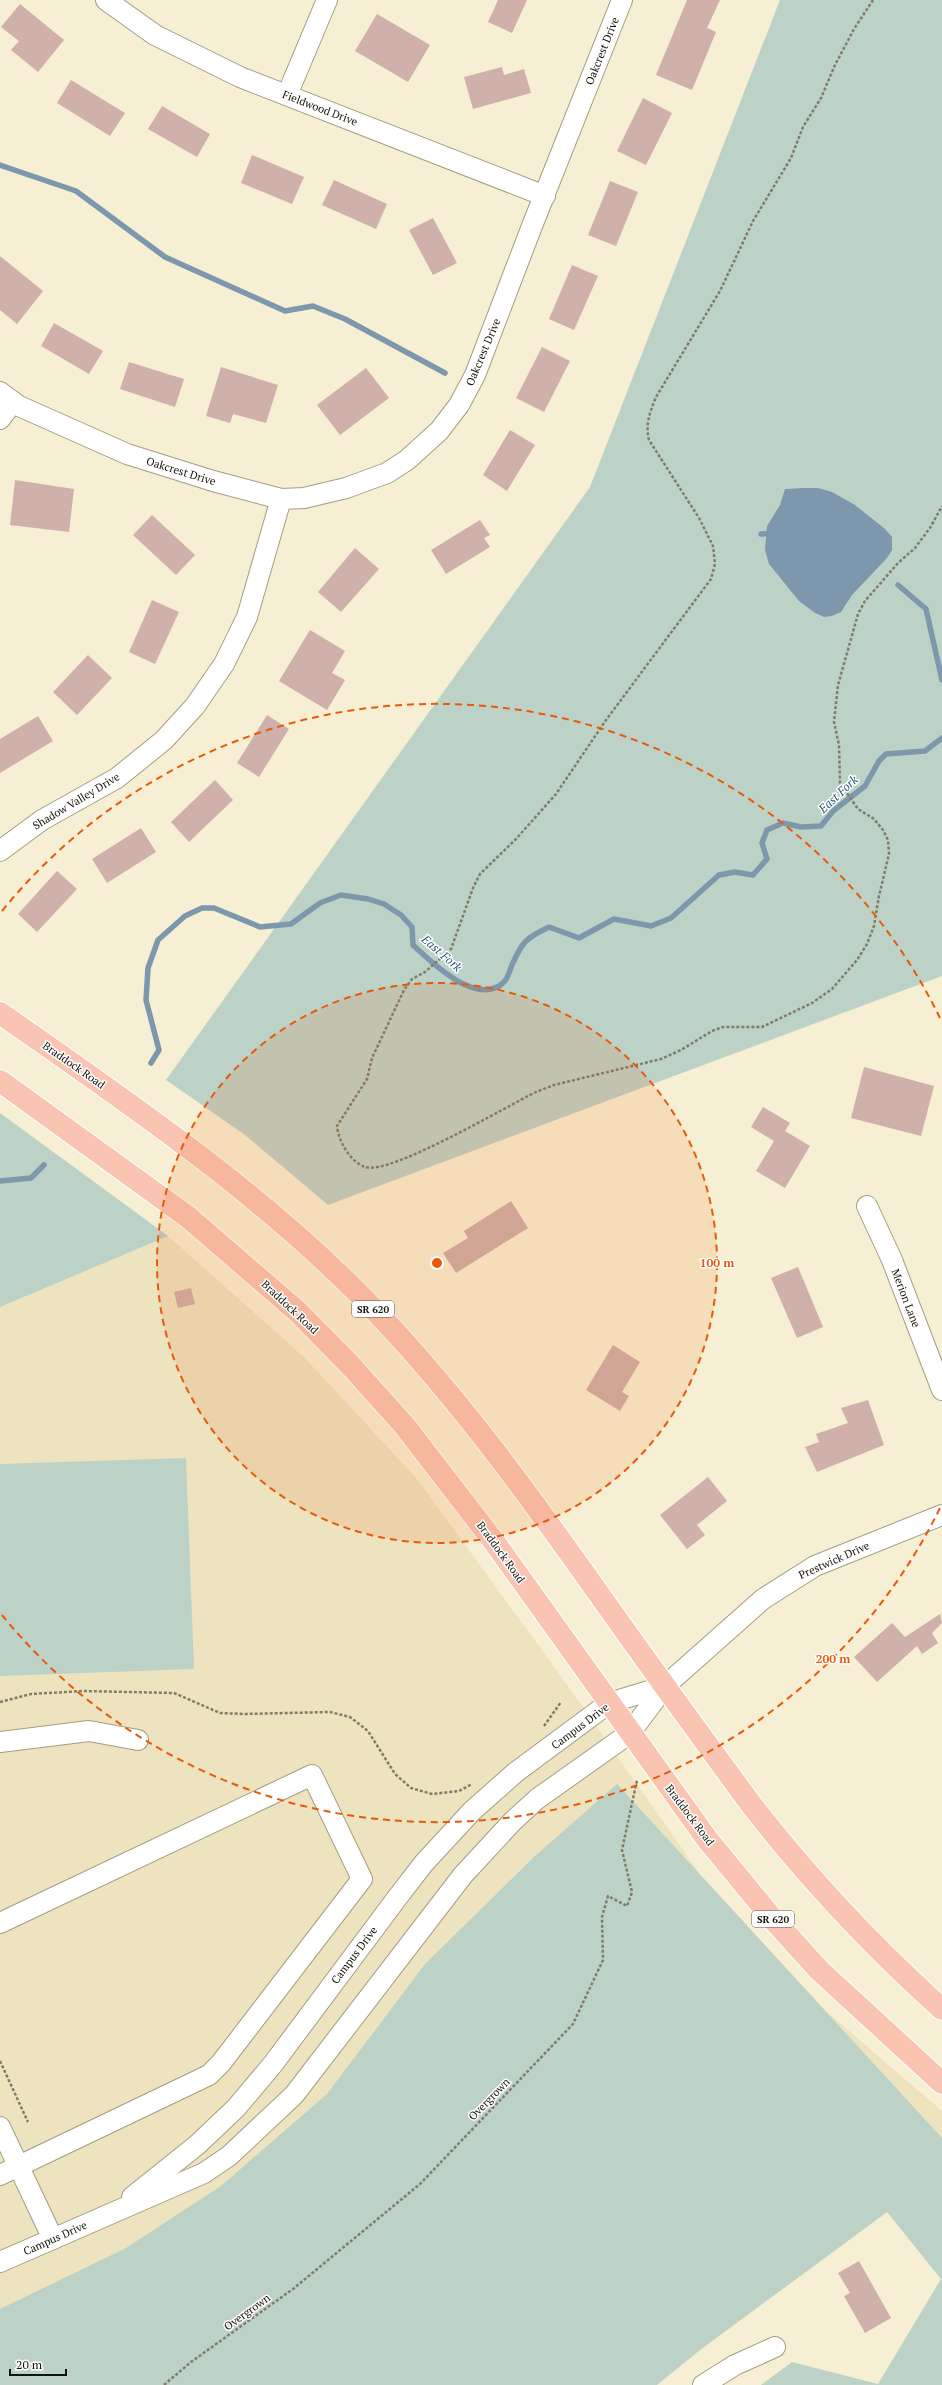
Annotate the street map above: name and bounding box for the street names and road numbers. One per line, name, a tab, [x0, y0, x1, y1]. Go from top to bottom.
street label: Oakcrest Drive	[582, 15, 622, 87]
street label: Fieldwood Drive	[280, 87, 360, 129]
street label: Oakcrest Drive	[463, 316, 504, 388]
street label: Oakcrest Drive	[145, 454, 218, 488]
street label: Shadow Valley Drive	[30, 769, 122, 832]
street label: Braddock Road	[40, 1038, 108, 1092]
street label: Merion Lane	[888, 1267, 924, 1330]
street label: Braddock Road	[259, 1277, 321, 1337]
road number: SR 620	[352, 1301, 394, 1317]
street label: Braddock Road	[474, 1518, 528, 1586]
street label: Prestwick Drive	[796, 1538, 872, 1582]
street label: Campus Drive	[548, 1700, 612, 1752]
street label: Braddock Road	[662, 1782, 718, 1848]
road number: SR 620	[752, 1911, 794, 1927]
street label: Campus Drive	[328, 1923, 380, 1987]
street label: Overgrown	[465, 2074, 513, 2123]
street label: Campus Drive	[21, 2218, 89, 2258]
street label: Overgrown	[221, 2290, 273, 2333]

